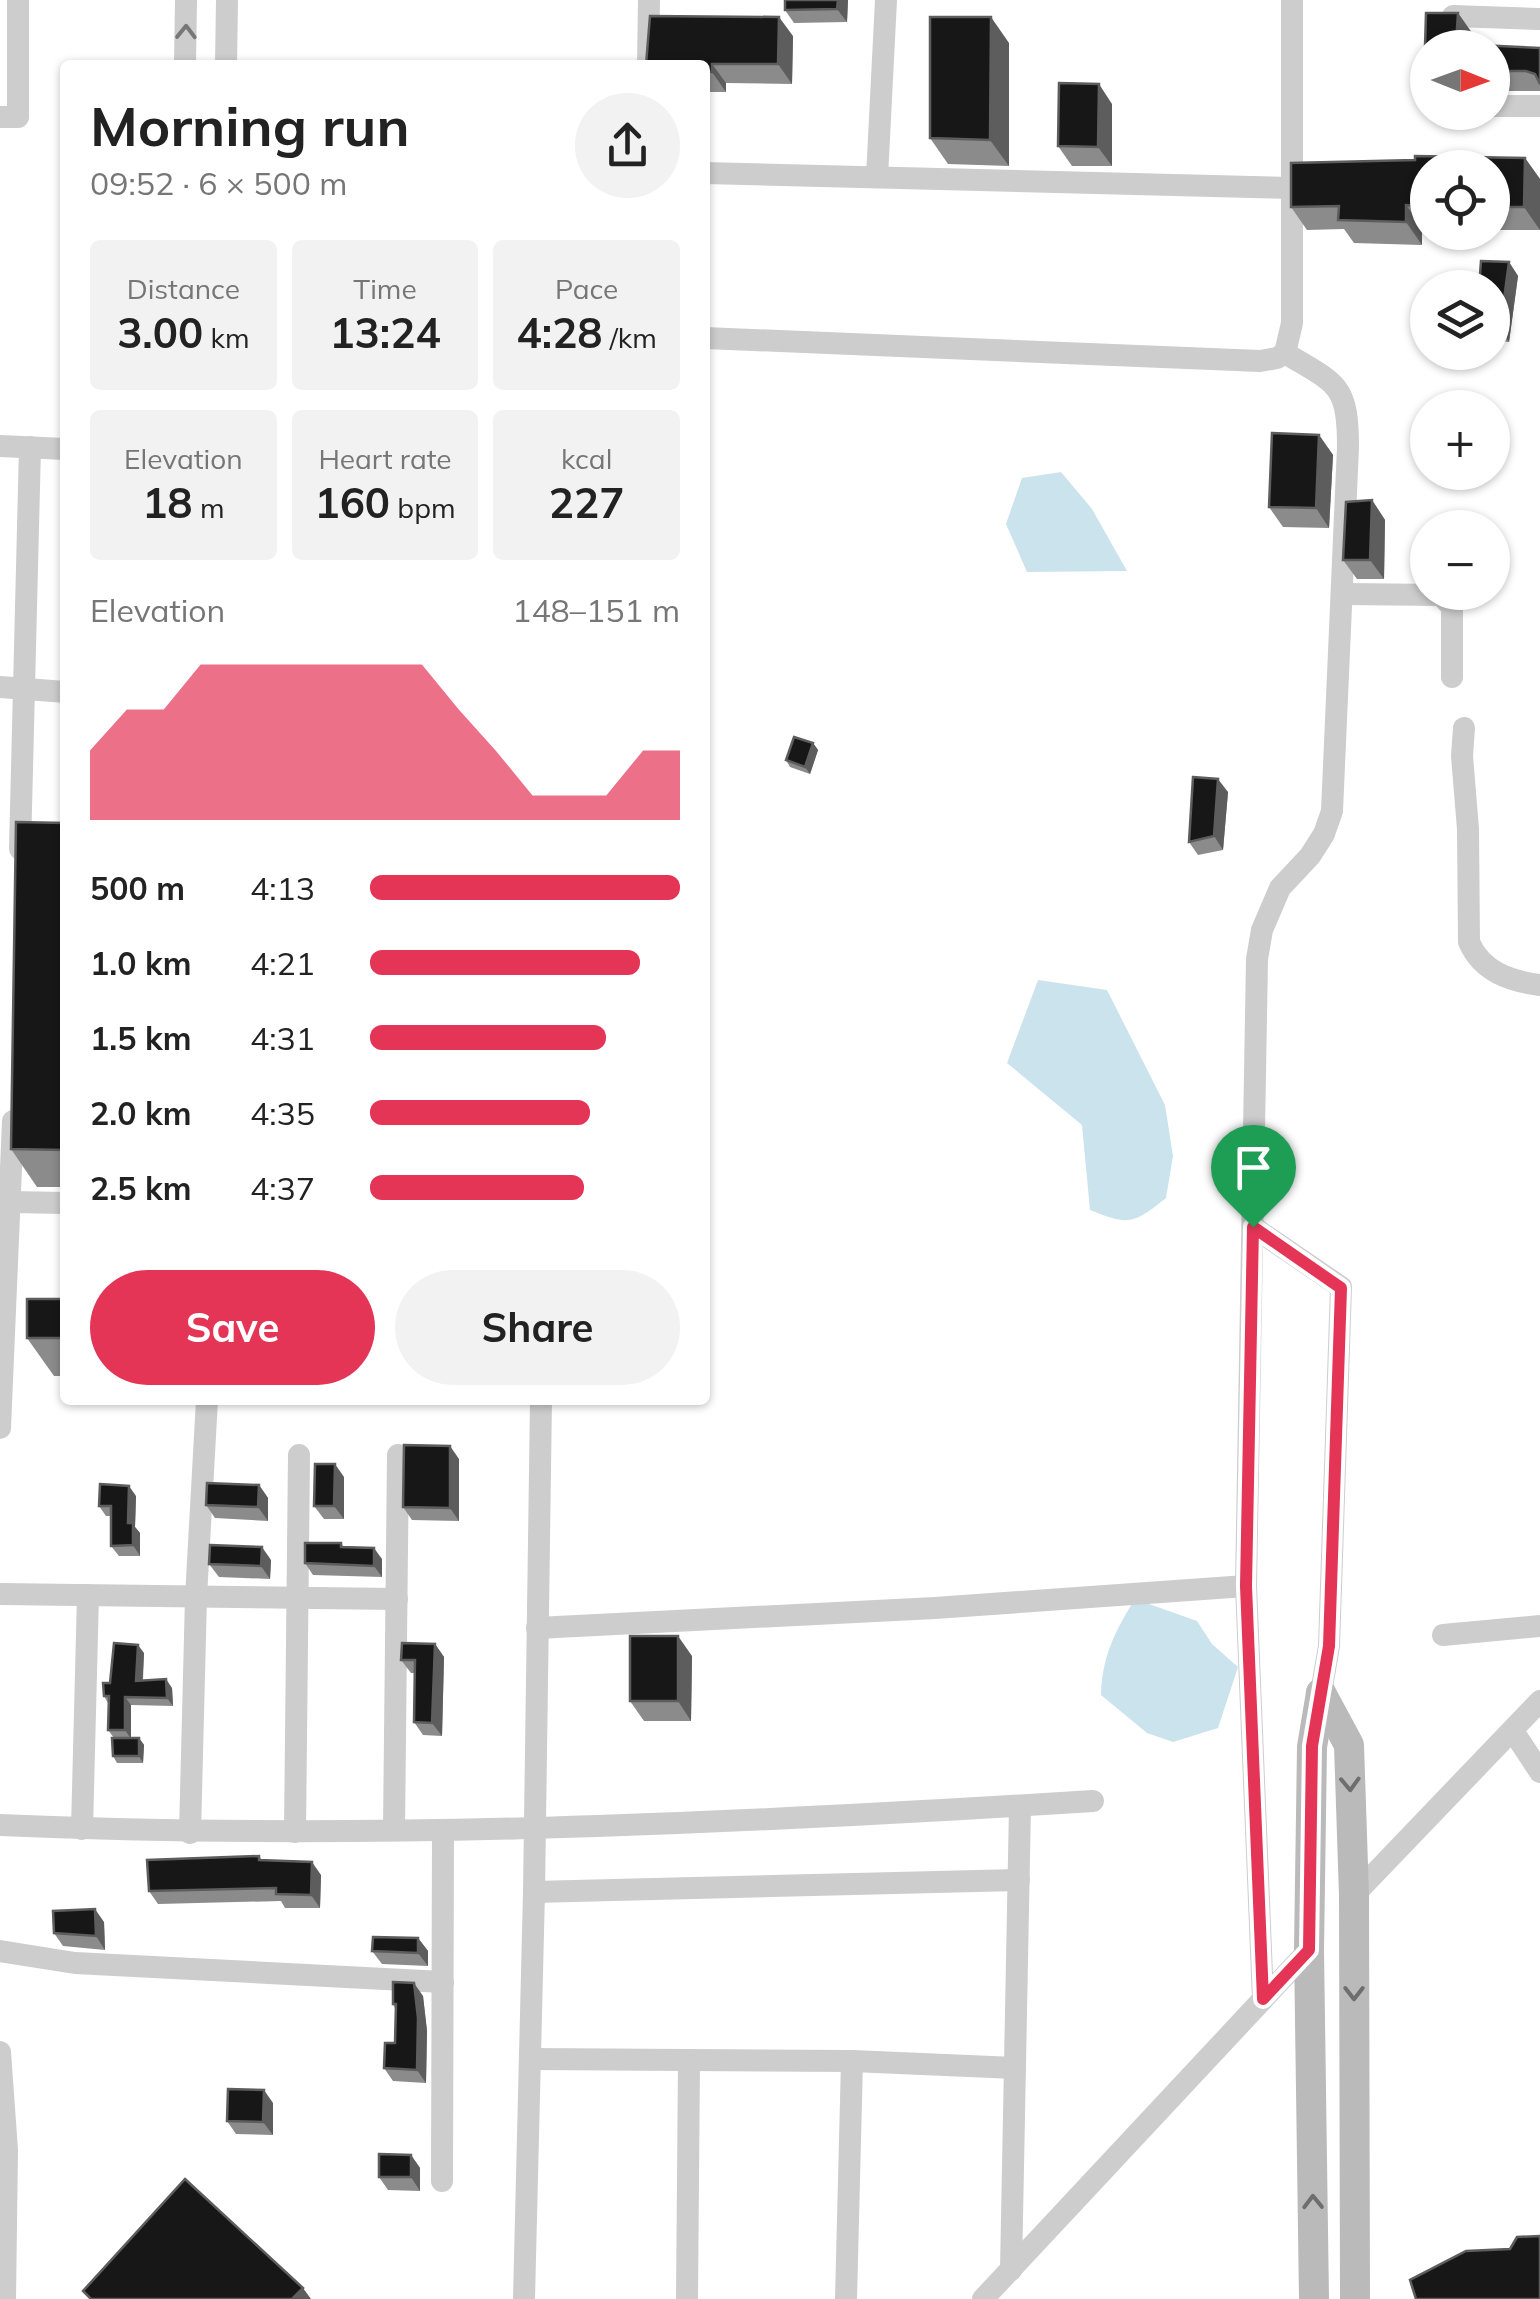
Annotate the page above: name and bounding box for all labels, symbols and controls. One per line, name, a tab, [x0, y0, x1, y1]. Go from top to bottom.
one-way arrow	[175, 24, 197, 40]
north arrow	[1410, 30, 1510, 130]
map controls	[1410, 30, 1510, 610]
text: Morning run	[90, 91, 410, 160]
button: share	[575, 93, 680, 198]
button: locate	[1410, 150, 1510, 250]
text: 09:52 · 6 × 500 m	[90, 163, 347, 203]
button: layers	[1410, 270, 1510, 370]
text: Distance	[127, 271, 240, 306]
text: Time	[353, 271, 417, 306]
text: Pace	[555, 271, 618, 306]
text: 3.00	[117, 306, 203, 359]
text: 13:24	[329, 306, 441, 359]
text: 4:28	[517, 306, 603, 359]
text: km	[203, 320, 250, 355]
text: /km	[603, 320, 657, 355]
button: +	[1410, 390, 1510, 490]
text: Elevation	[124, 441, 243, 476]
text: Heart rate	[318, 441, 452, 476]
text: kcal	[561, 441, 612, 476]
text: 18	[142, 476, 193, 529]
text: 160	[314, 476, 390, 529]
text: 227	[549, 476, 624, 529]
text: m	[193, 490, 224, 525]
text: bpm	[390, 490, 456, 525]
button: −	[1410, 510, 1510, 610]
text: Elevation	[90, 590, 225, 630]
text: 148–151 m	[512, 590, 680, 630]
text: 500 m	[90, 868, 185, 908]
text: 4:13	[250, 868, 315, 908]
text: 1.0 km	[90, 943, 192, 983]
text: 4:21	[250, 943, 315, 983]
text: 1.5 km	[90, 1018, 192, 1058]
text: 4:31	[250, 1018, 315, 1058]
text: 2.0 km	[90, 1093, 192, 1133]
text: 4:35	[250, 1093, 315, 1133]
pin	[1211, 1125, 1296, 1228]
icon: arrive	[1226, 1140, 1281, 1195]
text: 2.5 km	[90, 1168, 192, 1208]
text: 4:37	[250, 1168, 315, 1208]
button: Save	[90, 1270, 375, 1385]
button: Share	[395, 1270, 680, 1385]
one-way arrow	[1340, 1776, 1361, 1792]
one-way arrow	[1343, 1986, 1365, 2001]
one-way arrow	[1302, 2193, 1324, 2208]

